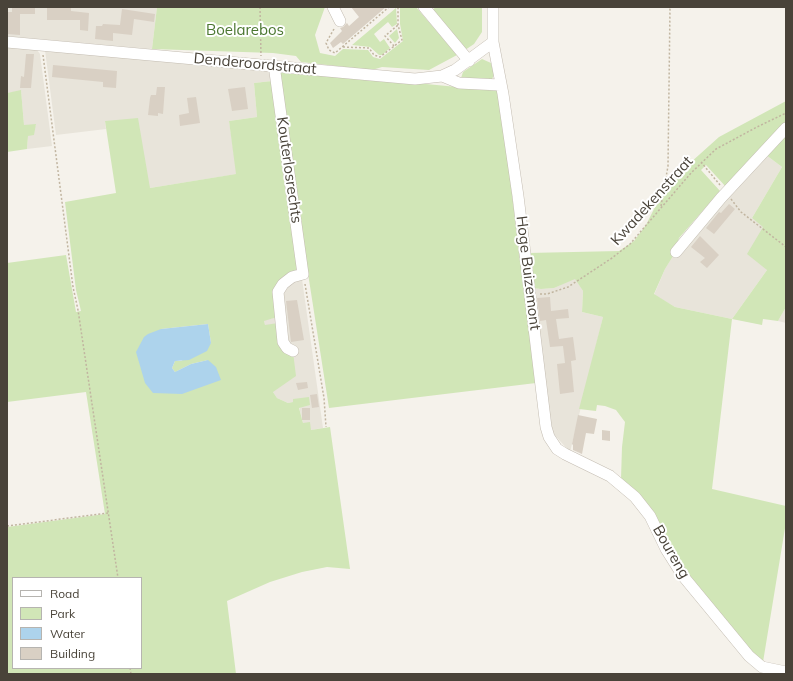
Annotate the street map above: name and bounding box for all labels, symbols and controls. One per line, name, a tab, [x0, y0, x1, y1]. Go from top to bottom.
park label: Boelarebos	[206, 21, 284, 39]
street label: Denderoordstraat	[193, 50, 317, 78]
street label: Kouterlosrechts	[273, 116, 305, 224]
street label: Kwadekenstraat	[607, 153, 697, 249]
street label: Hoge Buizemont	[512, 215, 544, 331]
street label: Boureng	[649, 522, 693, 582]
legend	[12, 577, 142, 669]
text: Road	[50, 586, 79, 601]
text: Park	[50, 606, 75, 621]
text: Water	[50, 626, 85, 641]
text: Building	[50, 646, 95, 661]

